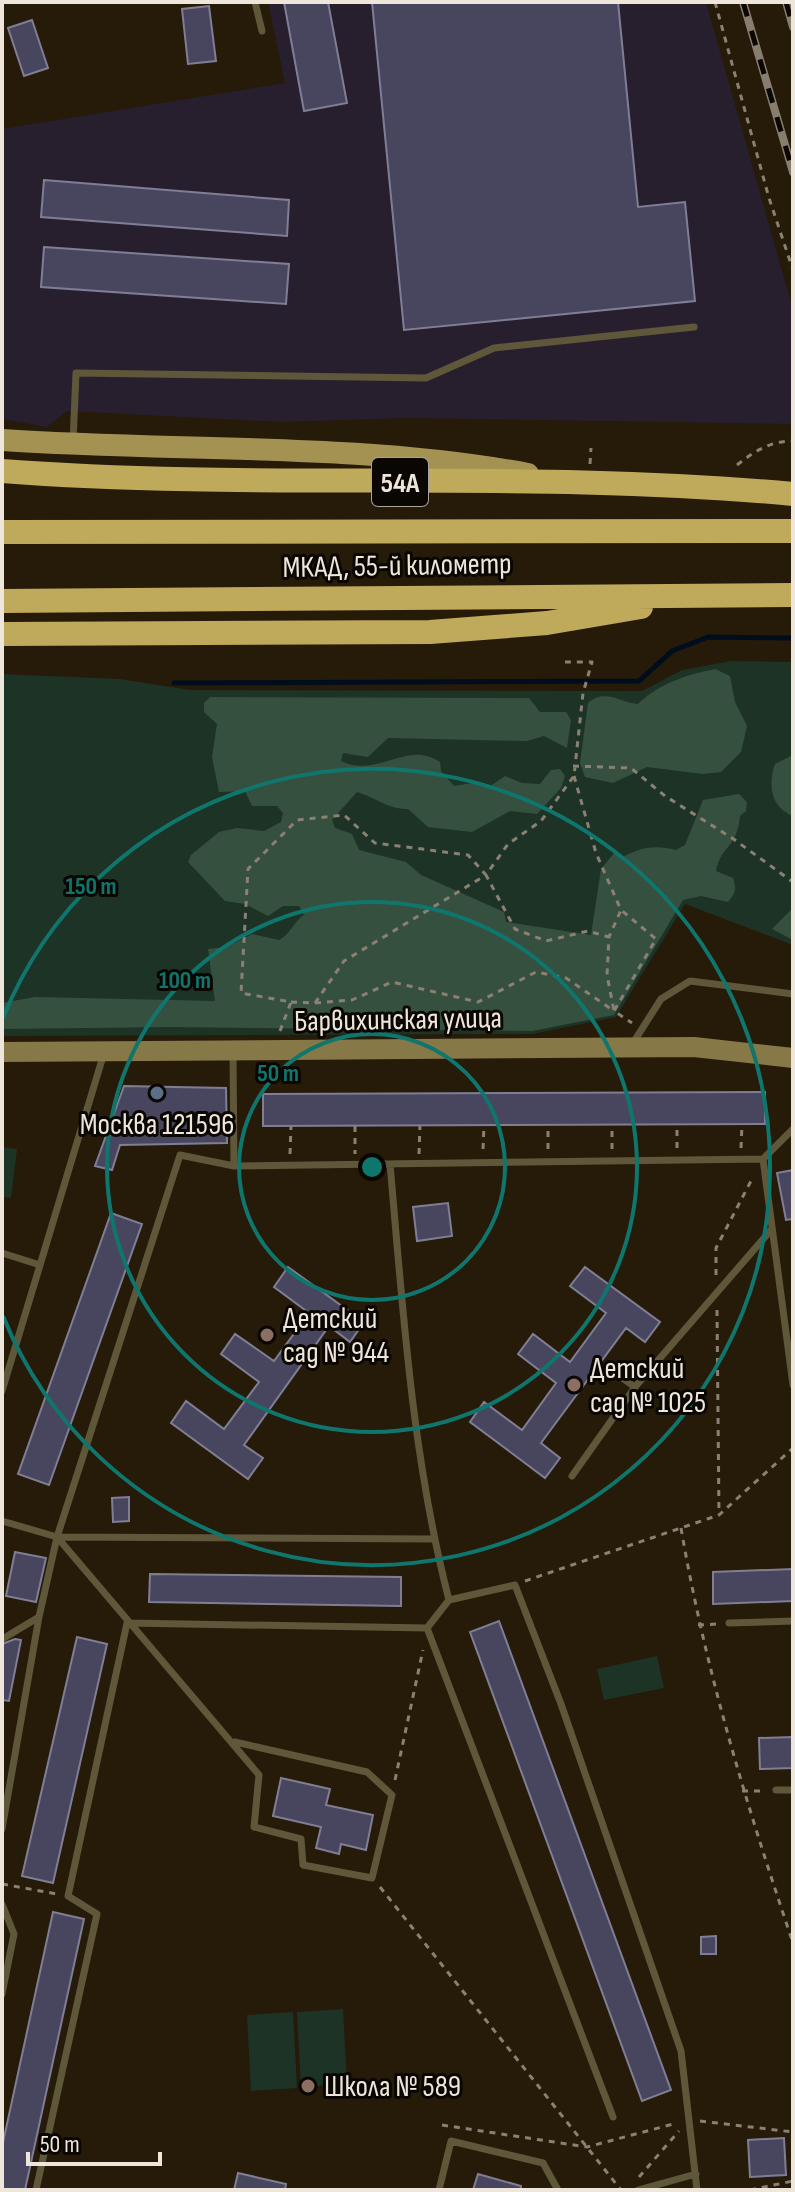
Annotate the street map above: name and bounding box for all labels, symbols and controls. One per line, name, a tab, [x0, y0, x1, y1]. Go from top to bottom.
road number: 54А	[372, 458, 428, 506]
street label: МКАД, 55-й километр	[282, 546, 512, 586]
text: 150 m	[65, 872, 117, 901]
text: 100 m	[159, 966, 211, 995]
street label: Барвихинская улица	[294, 1000, 502, 1040]
text: 50 m	[257, 1059, 299, 1088]
marker: Москва 121596	[148, 1084, 166, 1102]
place label: Москва 121596	[80, 1107, 234, 1143]
centre of rings	[358, 1153, 386, 1181]
place label: Детский сад № 944	[283, 1301, 389, 1371]
marker: Детский сад № 944	[258, 1326, 276, 1344]
place label: Детский сад № 1025	[590, 1351, 706, 1421]
marker: Детский сад № 1025	[565, 1376, 583, 1394]
place label: Школа № 589	[324, 2069, 461, 2105]
marker: Школа № 589	[299, 2077, 317, 2095]
scale bar	[28, 2116, 160, 2166]
text: 50 m	[40, 2130, 80, 2159]

